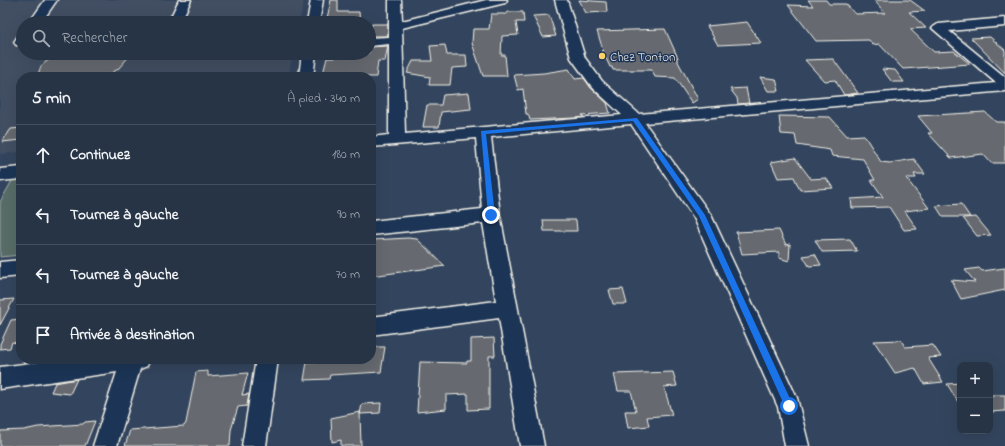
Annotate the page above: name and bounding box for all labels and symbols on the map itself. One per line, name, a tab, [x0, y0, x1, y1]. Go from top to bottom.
place label: Chez Tonton	[610, 48, 675, 67]
marker: Chez Tonton	[597, 51, 607, 61]
route end	[482, 206, 500, 224]
route start	[780, 397, 798, 415]

